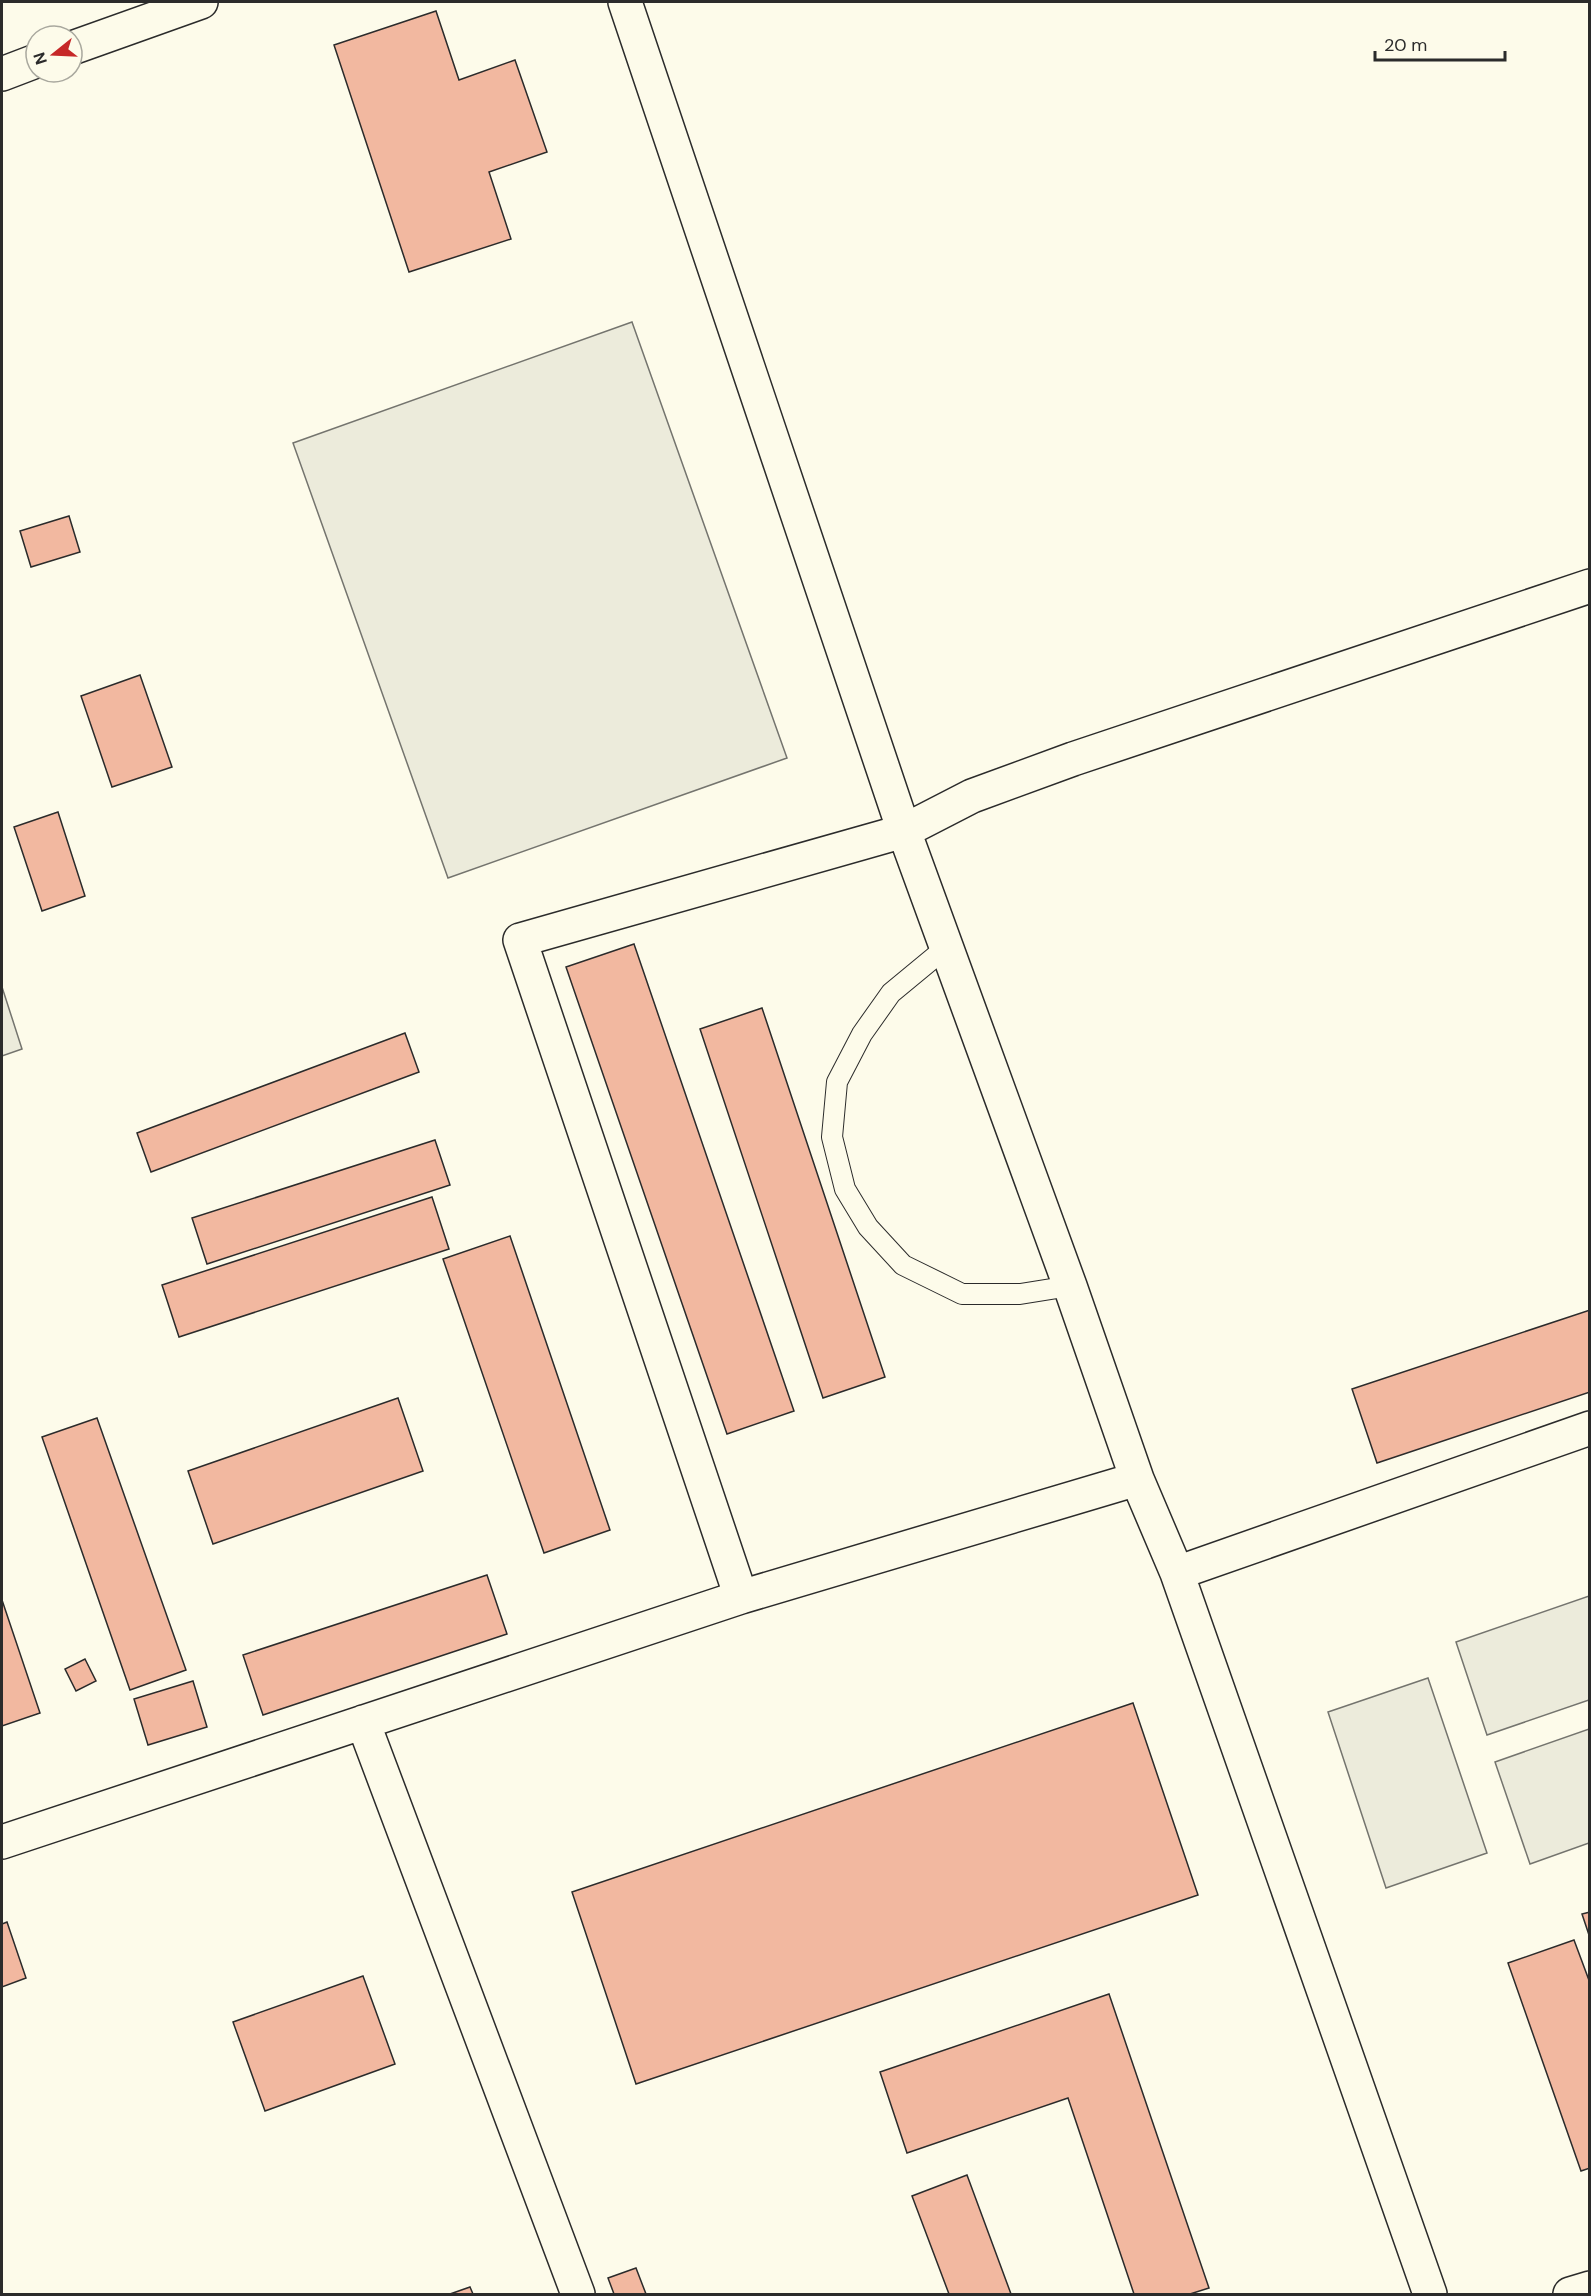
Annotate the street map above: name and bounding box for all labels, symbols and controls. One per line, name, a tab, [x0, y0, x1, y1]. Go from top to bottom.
north arrow	[24, 24, 84, 84]
scale bar	[1375, 24, 1506, 62]
text: 20 m	[1384, 33, 1427, 57]
text: N	[28, 50, 52, 67]

